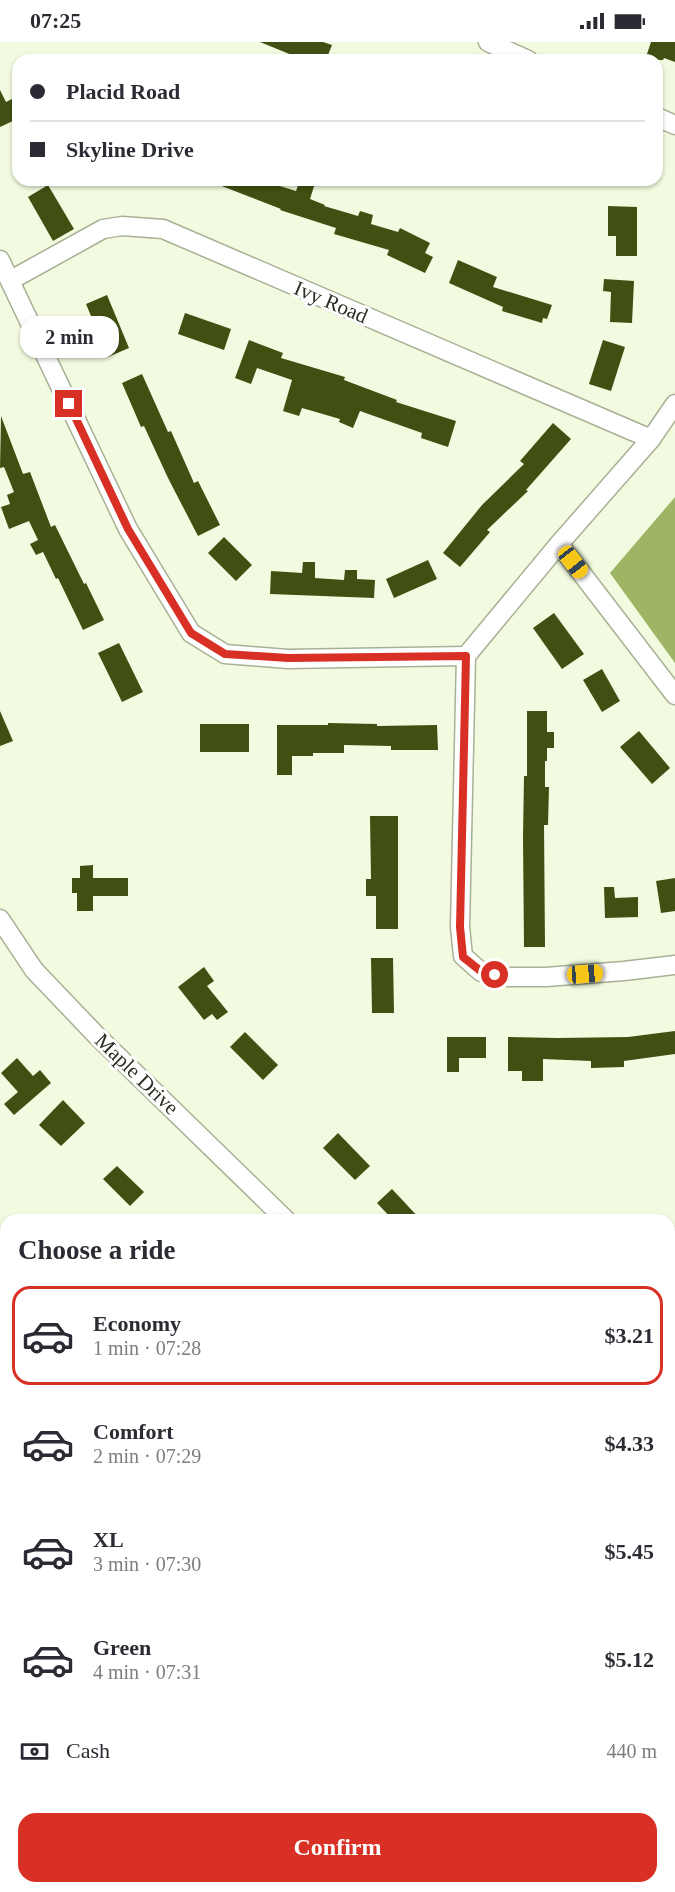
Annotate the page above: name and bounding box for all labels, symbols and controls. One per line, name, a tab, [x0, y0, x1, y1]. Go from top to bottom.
text: 07:25	[30, 8, 81, 33]
text: Placid Road	[66, 79, 180, 104]
text: Skyline Drive	[66, 137, 194, 162]
street label: Ivy Road	[291, 276, 372, 328]
callout: 2 min	[20, 317, 118, 359]
text: 2 min	[45, 326, 94, 348]
route end	[55, 390, 82, 417]
car	[555, 542, 591, 582]
route start	[481, 961, 508, 988]
car	[566, 964, 604, 984]
street label: Maple Drive	[90, 1028, 184, 1120]
text: Choose a ride	[18, 1235, 176, 1265]
icon: car	[21, 1309, 75, 1363]
text: Economy	[93, 1311, 181, 1336]
text: $3.21	[605, 1323, 654, 1348]
text: 1 min · 07:28	[93, 1337, 201, 1359]
icon: car	[21, 1417, 75, 1471]
text: Comfort	[93, 1419, 174, 1444]
text: $4.33	[605, 1431, 654, 1456]
text: 2 min · 07:29	[93, 1445, 201, 1467]
icon: car	[21, 1525, 75, 1579]
text: XL	[93, 1527, 124, 1552]
text: $5.45	[605, 1539, 654, 1564]
text: 3 min · 07:30	[93, 1553, 201, 1575]
icon: car	[21, 1633, 75, 1687]
text: Green	[93, 1635, 151, 1660]
text: $5.12	[605, 1647, 654, 1672]
text: 4 min · 07:31	[93, 1661, 201, 1683]
icon: cash	[18, 1735, 51, 1768]
text: Cash	[66, 1738, 110, 1763]
text: 440 m	[606, 1740, 657, 1762]
button: Confirm	[18, 1813, 657, 1882]

